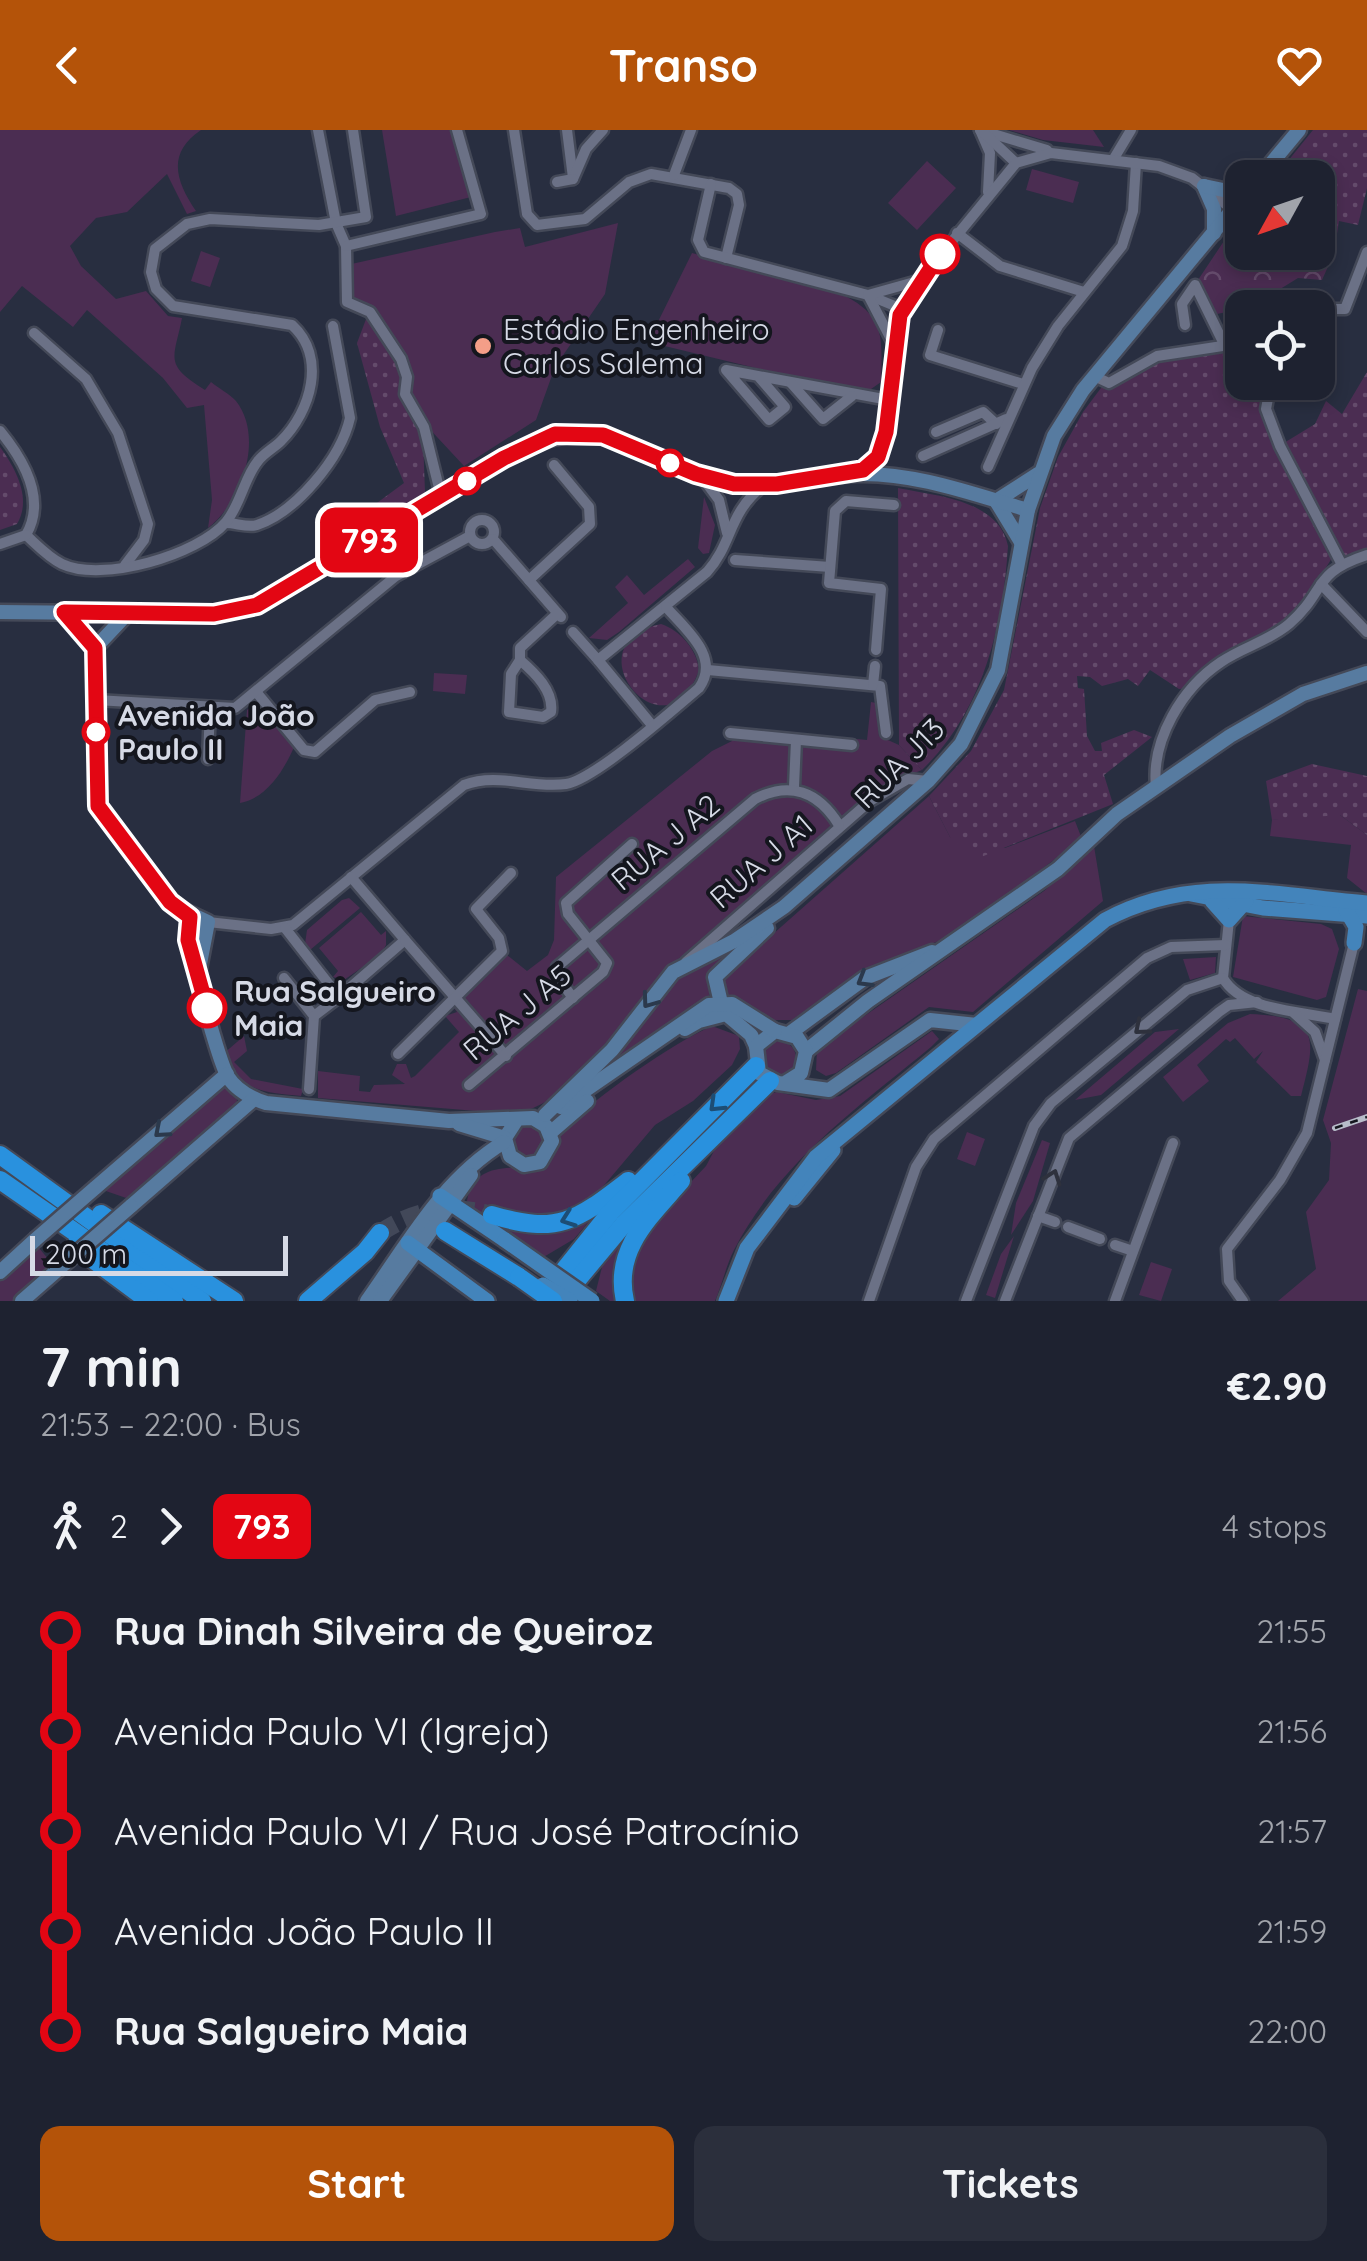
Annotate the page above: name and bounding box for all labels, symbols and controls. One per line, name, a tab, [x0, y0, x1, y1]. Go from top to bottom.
text: Transo	[609, 37, 758, 93]
icon: back	[40, 38, 95, 93]
icon: heart	[1272, 38, 1327, 93]
north arrow	[1225, 160, 1335, 270]
map controls	[1225, 160, 1335, 400]
unlabelled marker	[921, 235, 959, 273]
button: locate	[1225, 290, 1335, 400]
place label: Estádio Engenheiro Carlos Salema	[503, 310, 770, 382]
marker: Estádio Engenheiro Carlos Salema	[472, 335, 494, 357]
unlabelled marker	[657, 450, 683, 476]
unlabelled marker	[454, 468, 480, 494]
line badge: 793	[312, 508, 426, 572]
text: 793	[340, 518, 398, 562]
place label: Avenida João Paulo II	[118, 696, 315, 768]
street label: RUA J13	[846, 710, 952, 816]
marker: Avenida João Paulo II	[83, 719, 109, 745]
street label: RUA J A2	[603, 786, 727, 898]
street label: RUA J A1	[702, 806, 820, 916]
street label: RUA J A5	[455, 956, 579, 1068]
one-way arrow	[857, 968, 875, 987]
place label: Rua Salgueiro Maia	[234, 972, 436, 1044]
marker: Rua Salgueiro Maia	[188, 989, 226, 1027]
one-way arrow	[643, 990, 661, 1008]
one-way arrow	[1135, 1016, 1153, 1034]
one-way arrow	[709, 1093, 727, 1111]
one-way arrow	[154, 1119, 173, 1137]
one-way arrow	[1041, 1170, 1062, 1187]
one-way arrow	[561, 1207, 578, 1228]
scale bar	[30, 1231, 288, 1276]
text: 200 m	[45, 1236, 127, 1271]
text: 7 min	[40, 1332, 182, 1401]
text: €2.90	[1227, 1362, 1327, 1410]
text: 21:53 – 22:00 · Bus	[40, 1404, 301, 1444]
icon: walk	[40, 1499, 95, 1554]
icon: forward	[143, 1499, 198, 1554]
text: 793	[233, 1504, 291, 1548]
text: 2	[110, 1506, 128, 1546]
text: 4 stops	[1222, 1506, 1327, 1546]
text: Rua Dinah Silveira de Queiroz	[114, 1607, 653, 1655]
text: 21:55	[1257, 1611, 1327, 1651]
text: Avenida Paulo VI (Igreja)	[114, 1707, 549, 1755]
text: 21:56	[1257, 1711, 1327, 1751]
text: Avenida Paulo VI / Rua José Patrocínio	[114, 1807, 800, 1855]
text: 21:57	[1258, 1811, 1327, 1851]
text: Avenida João Paulo II	[114, 1907, 494, 1955]
text: 21:59	[1256, 1911, 1327, 1951]
text: Rua Salgueiro Maia	[114, 2007, 468, 2055]
text: 22:00	[1247, 2011, 1327, 2051]
button: Start	[40, 2126, 674, 2241]
button: Tickets	[694, 2126, 1327, 2241]

